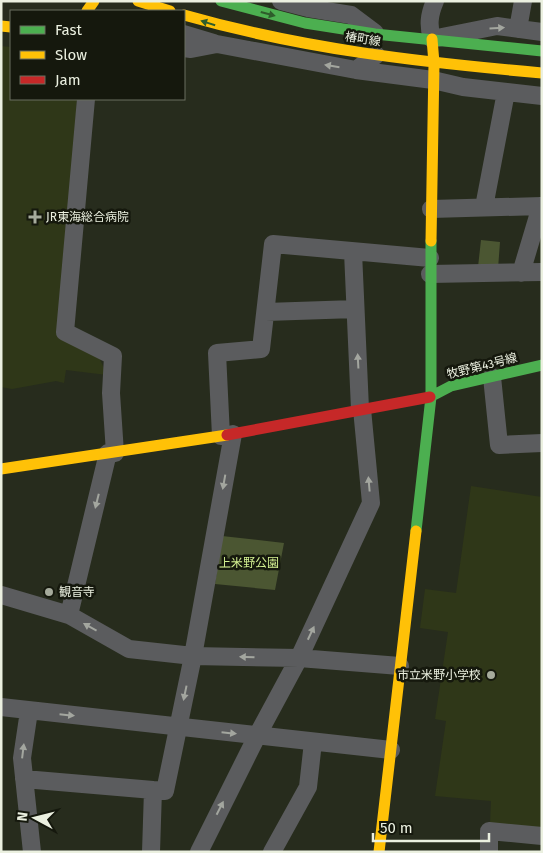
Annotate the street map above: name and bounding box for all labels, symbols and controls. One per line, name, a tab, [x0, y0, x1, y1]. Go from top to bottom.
legend	[10, 10, 185, 100]
one-way arrow	[261, 10, 276, 18]
one-way arrow	[200, 18, 215, 26]
text: Fast	[55, 21, 82, 39]
one-way arrow	[489, 23, 505, 31]
street label: 椿町線	[344, 29, 382, 49]
text: Slow	[55, 46, 87, 64]
one-way arrow	[324, 62, 340, 70]
text: Jam	[55, 71, 81, 89]
marker: JR東海総合病院	[28, 210, 42, 224]
place label: JR東海総合病院	[46, 210, 129, 224]
street label: 牧野第43号線	[445, 350, 519, 382]
one-way arrow	[353, 352, 361, 368]
one-way arrow	[220, 474, 228, 490]
one-way arrow	[365, 475, 373, 491]
one-way arrow	[93, 493, 101, 508]
park label: 上米野公園	[219, 556, 279, 570]
place label: 観音寺	[59, 585, 95, 599]
marker: 観音寺	[43, 586, 55, 598]
one-way arrow	[83, 623, 98, 631]
one-way arrow	[308, 626, 316, 640]
one-way arrow	[239, 653, 255, 661]
place label: 市立米野小学校	[397, 668, 481, 682]
marker: 市立米野小学校	[485, 669, 497, 681]
one-way arrow	[181, 686, 189, 701]
one-way arrow	[59, 711, 75, 719]
one-way arrow	[221, 729, 237, 737]
one-way arrow	[19, 743, 27, 759]
north arrow	[10, 793, 60, 843]
one-way arrow	[217, 801, 225, 815]
scale bar	[373, 810, 489, 842]
text: N	[14, 811, 32, 822]
text: 50 m	[380, 819, 413, 837]

